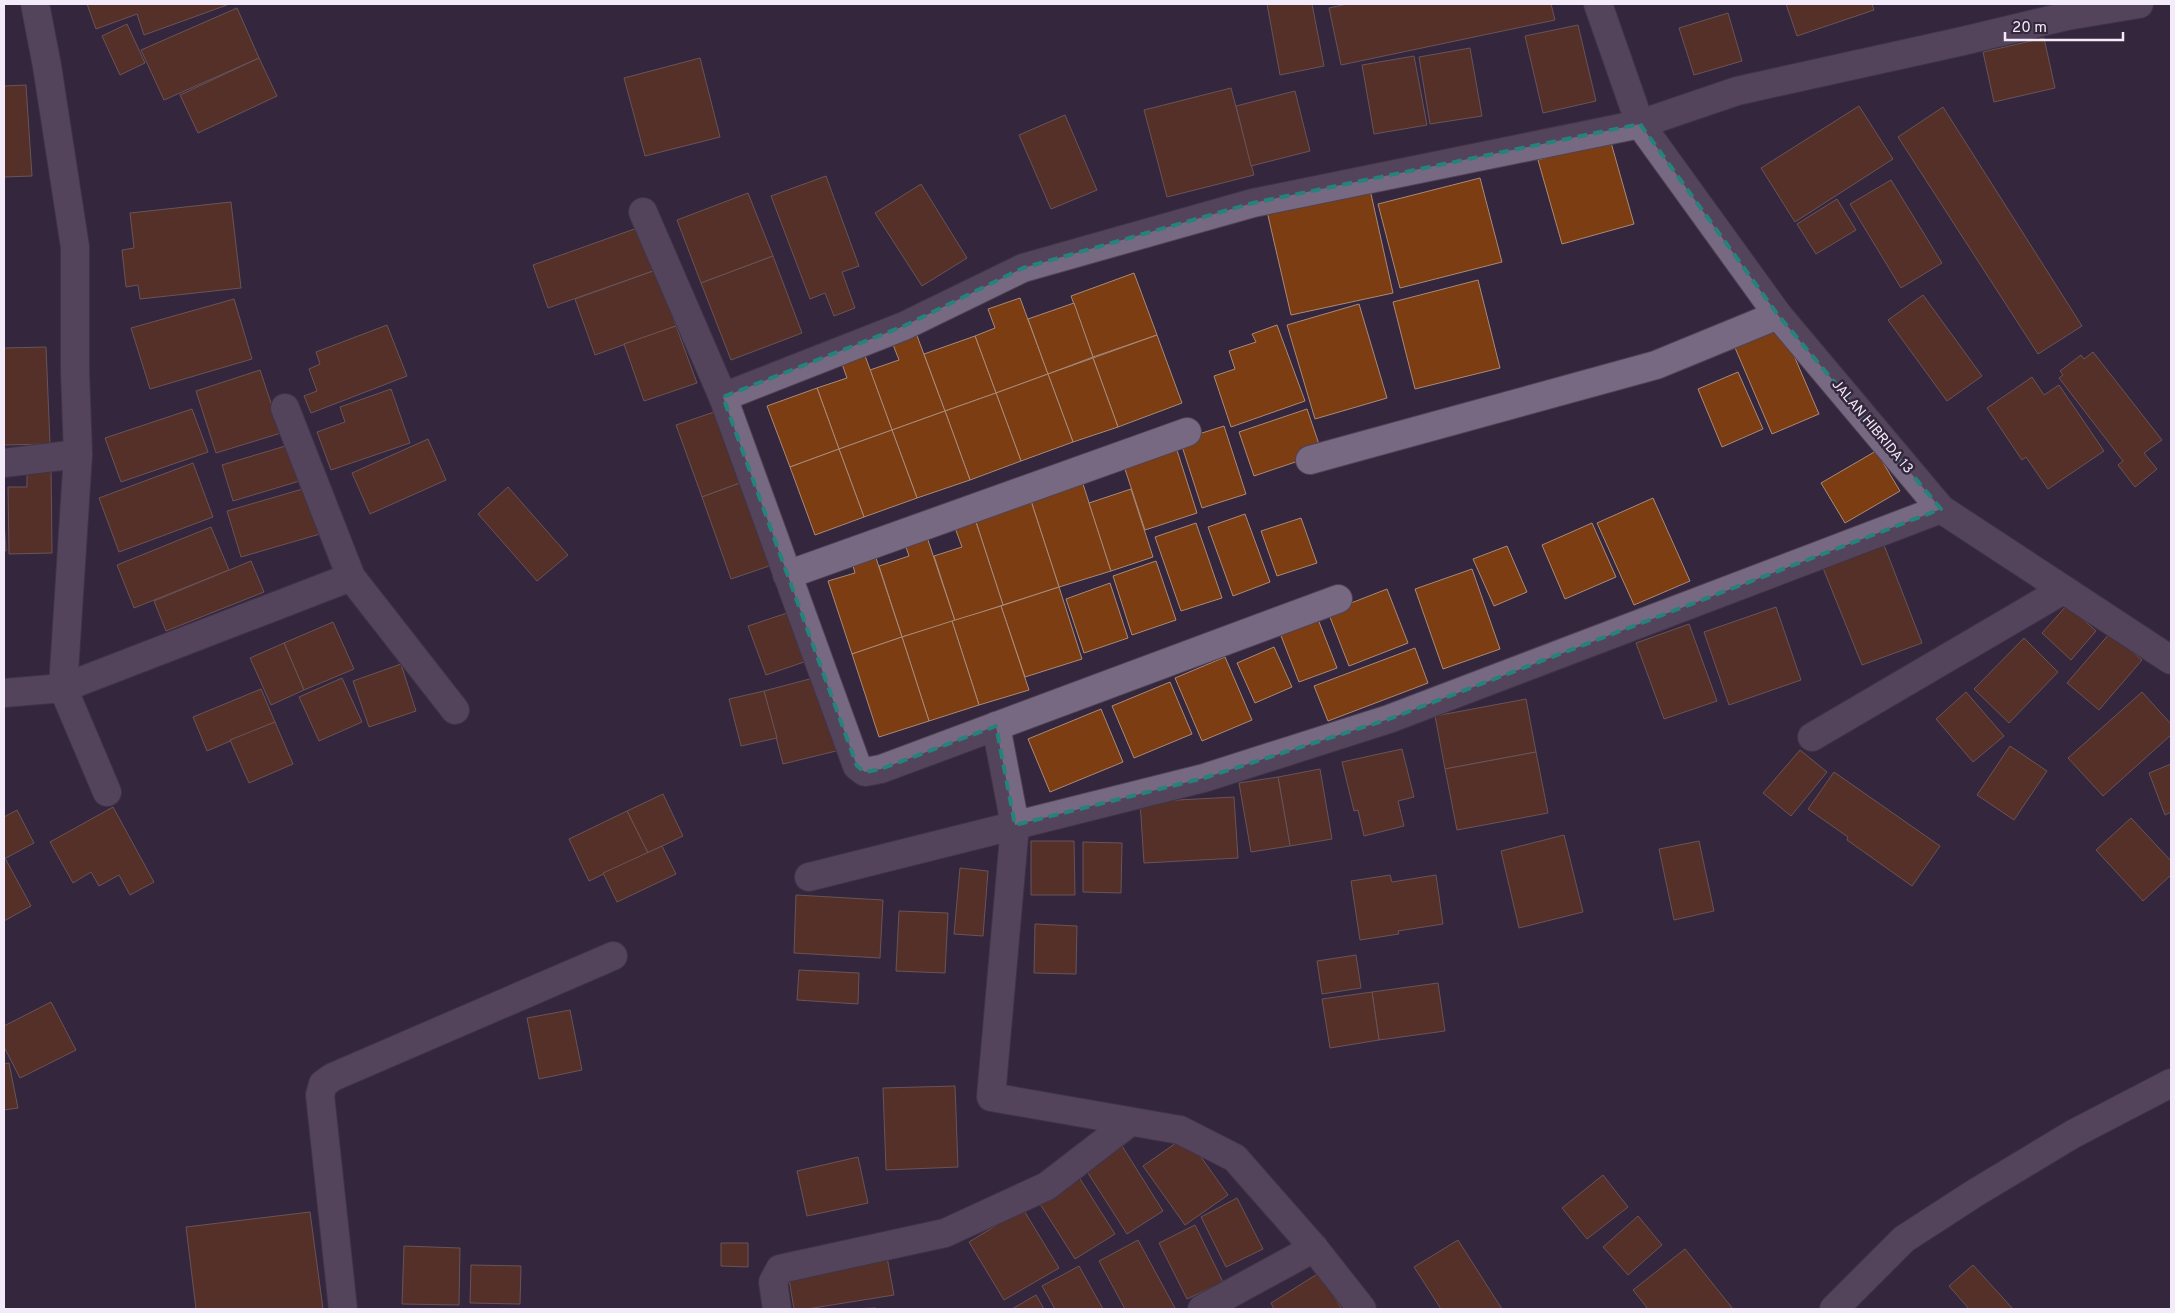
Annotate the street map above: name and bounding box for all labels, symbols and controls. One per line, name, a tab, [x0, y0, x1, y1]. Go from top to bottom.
scale bar	[2005, 10, 2122, 42]
text: 20 m	[2012, 19, 2047, 38]
street label: JALAN HIBRIDA 13	[1828, 376, 1916, 478]

